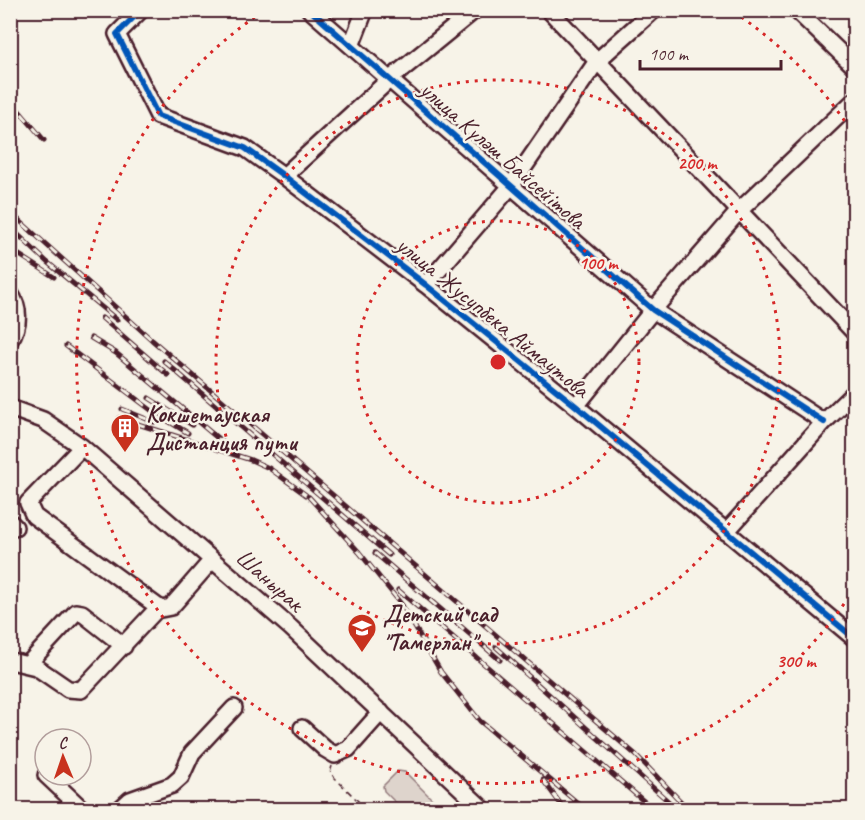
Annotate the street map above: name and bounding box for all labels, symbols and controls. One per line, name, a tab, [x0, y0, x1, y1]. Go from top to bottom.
scale bar	[640, 33, 781, 71]
text: 100 m	[649, 43, 690, 65]
street label: улица Күләш Байсейітова	[412, 73, 593, 236]
text: 200 m	[678, 152, 718, 174]
street label: улица Жусупбека Аймаутова	[389, 229, 597, 405]
text: 100 m	[579, 252, 619, 274]
centre of rings	[488, 352, 508, 372]
place label: Кокшетауская Дистанция пути	[146, 399, 299, 457]
building icon: Кокшетауская Дистанция пути	[109, 412, 141, 454]
street label: Шанырак	[230, 542, 312, 619]
place label: Детский сад "Тамерлан"	[383, 599, 499, 657]
school or university icon: Детский сад "Тамерлан"	[346, 612, 378, 654]
text: 300 m	[777, 650, 817, 672]
north arrow	[33, 727, 93, 787]
text: С	[58, 733, 69, 753]

